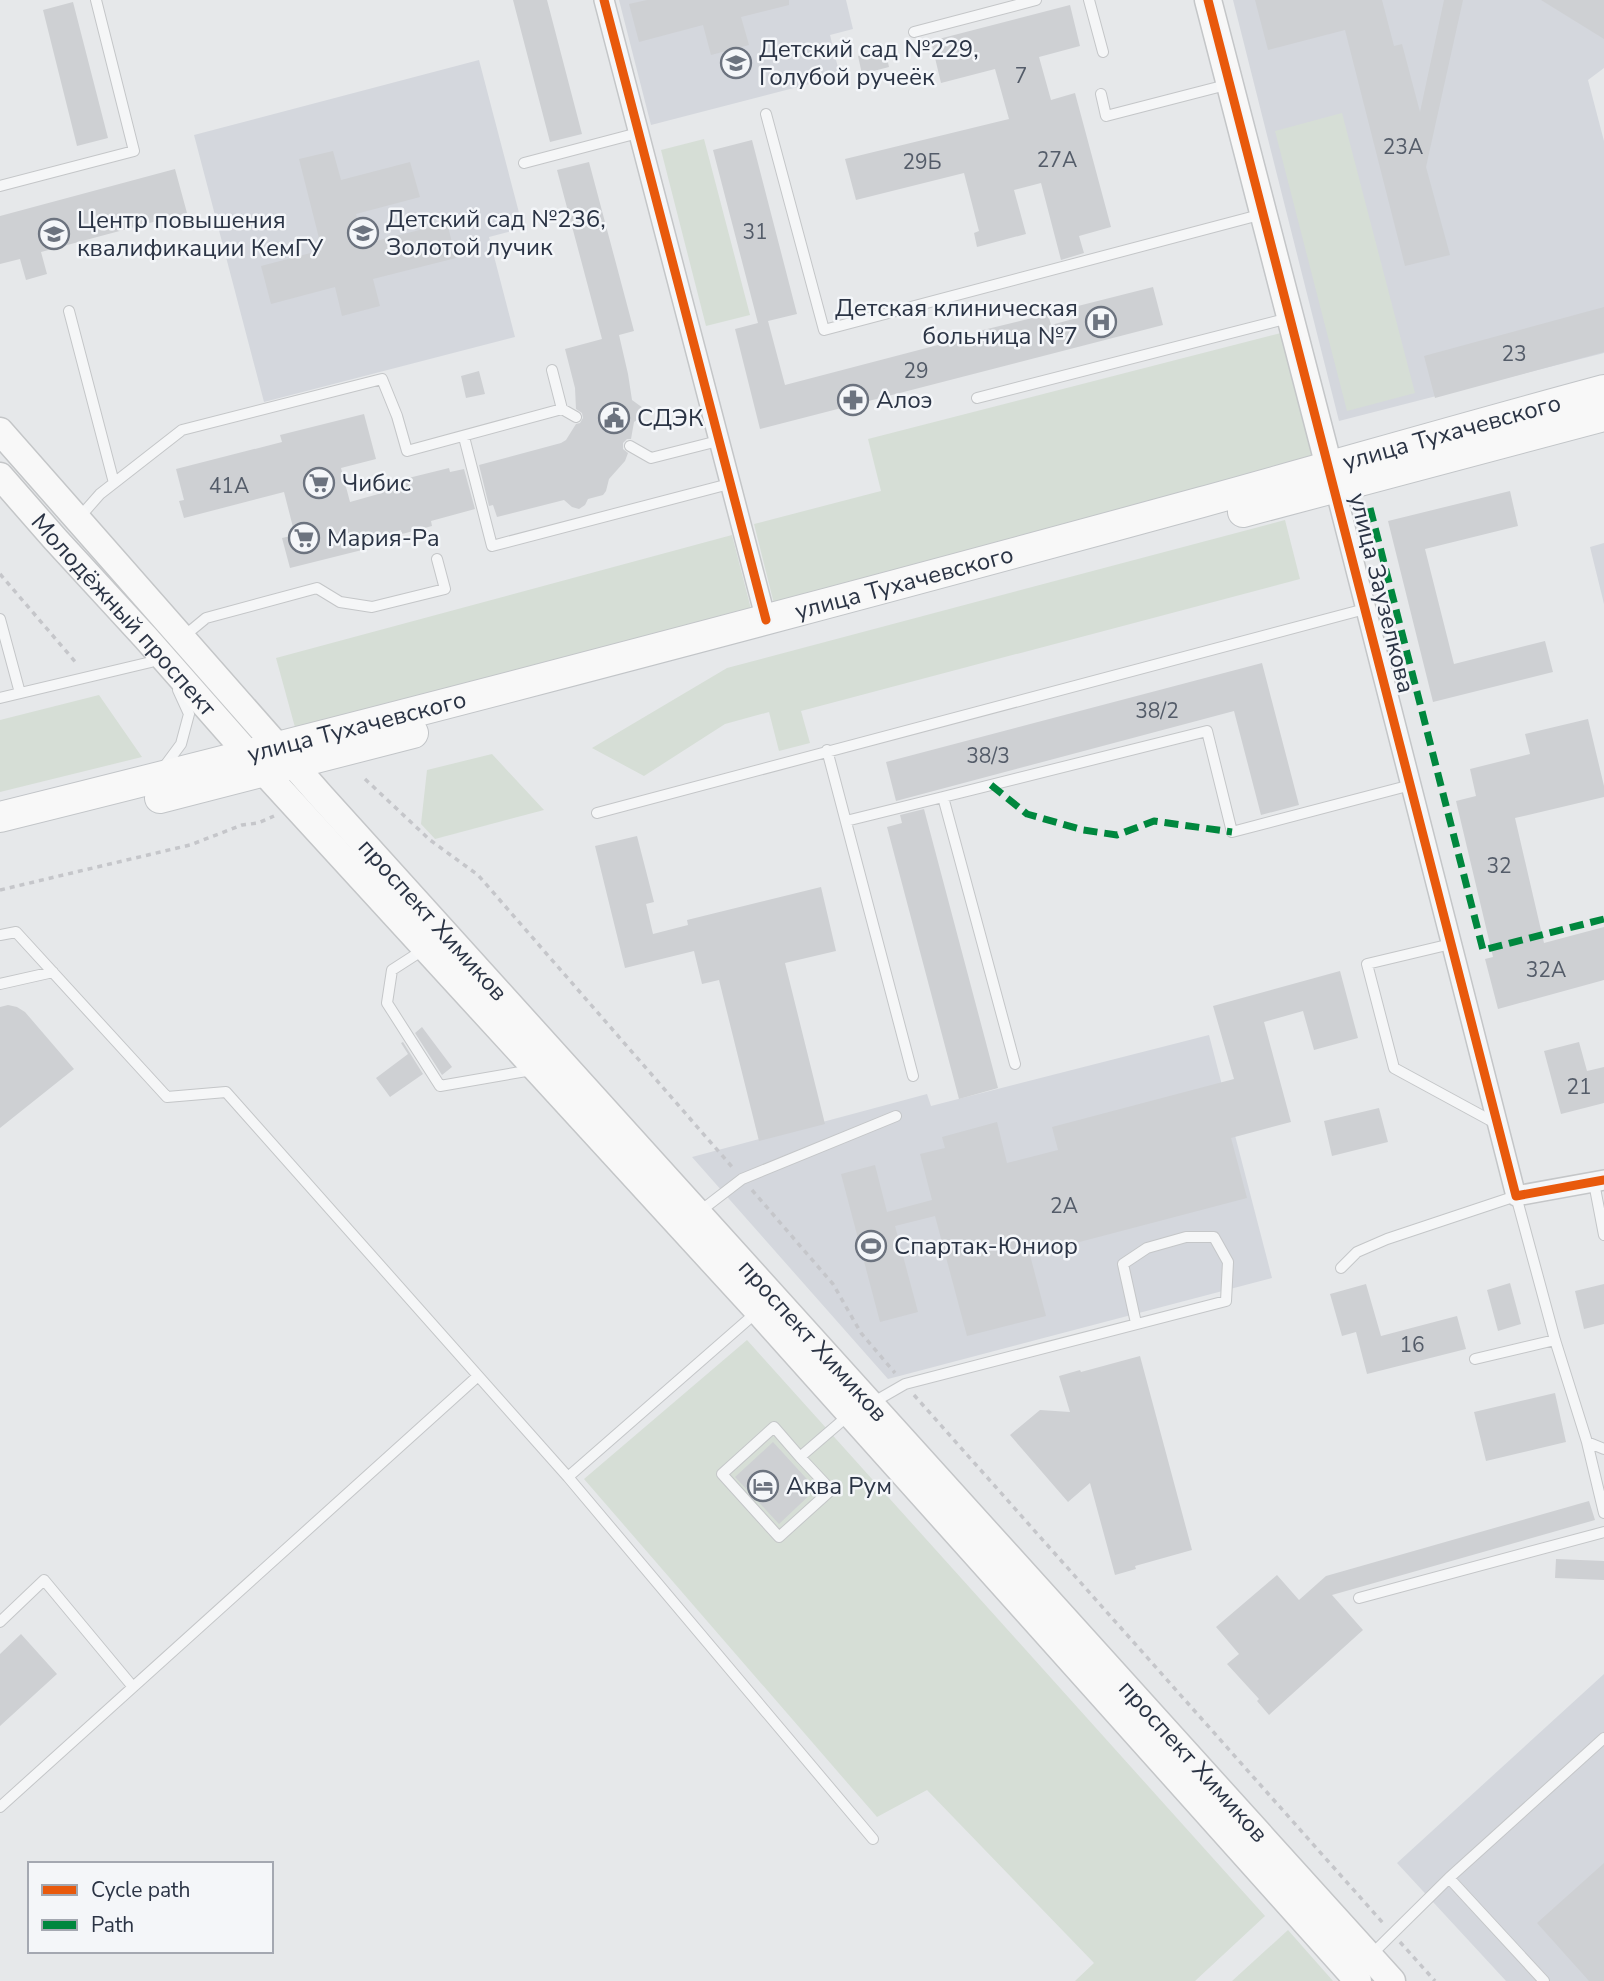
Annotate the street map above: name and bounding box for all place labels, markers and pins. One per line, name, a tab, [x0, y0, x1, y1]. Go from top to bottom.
place label: Детский сад №229, Голубой ручеёк	[759, 33, 979, 93]
school or university icon: Детский сад №229, Голубой ручеёк	[719, 46, 753, 80]
place label: Детский сад №236, Золотой лучик	[386, 203, 606, 263]
place label: Центр повышения квалификации КемГУ	[77, 204, 324, 264]
school or university icon: Детский сад №236, Золотой лучик	[346, 216, 380, 250]
school or university icon: Центр повышения квалификации КемГУ	[37, 217, 71, 251]
place label: Детская клиническая больница №7	[835, 292, 1078, 352]
hospital icon: Детская клиническая больница №7	[1084, 305, 1118, 339]
pharmacy icon: Алоэ	[836, 383, 870, 417]
place label: Алоэ	[876, 384, 933, 416]
public building icon: СДЭК	[597, 401, 631, 435]
place label: СДЭК	[637, 402, 704, 434]
supermarket icon: Чибис	[302, 466, 336, 500]
place label: Чибис	[342, 467, 411, 499]
supermarket icon: Мария-Ра	[287, 521, 321, 555]
place label: Мария-Ра	[327, 522, 440, 554]
sports icon: Спартак-Юниор	[854, 1229, 888, 1263]
place label: Спартак-Юниор	[894, 1230, 1078, 1262]
hotel icon: Аква Рум	[746, 1469, 780, 1503]
place label: Аква Рум	[786, 1470, 892, 1502]

